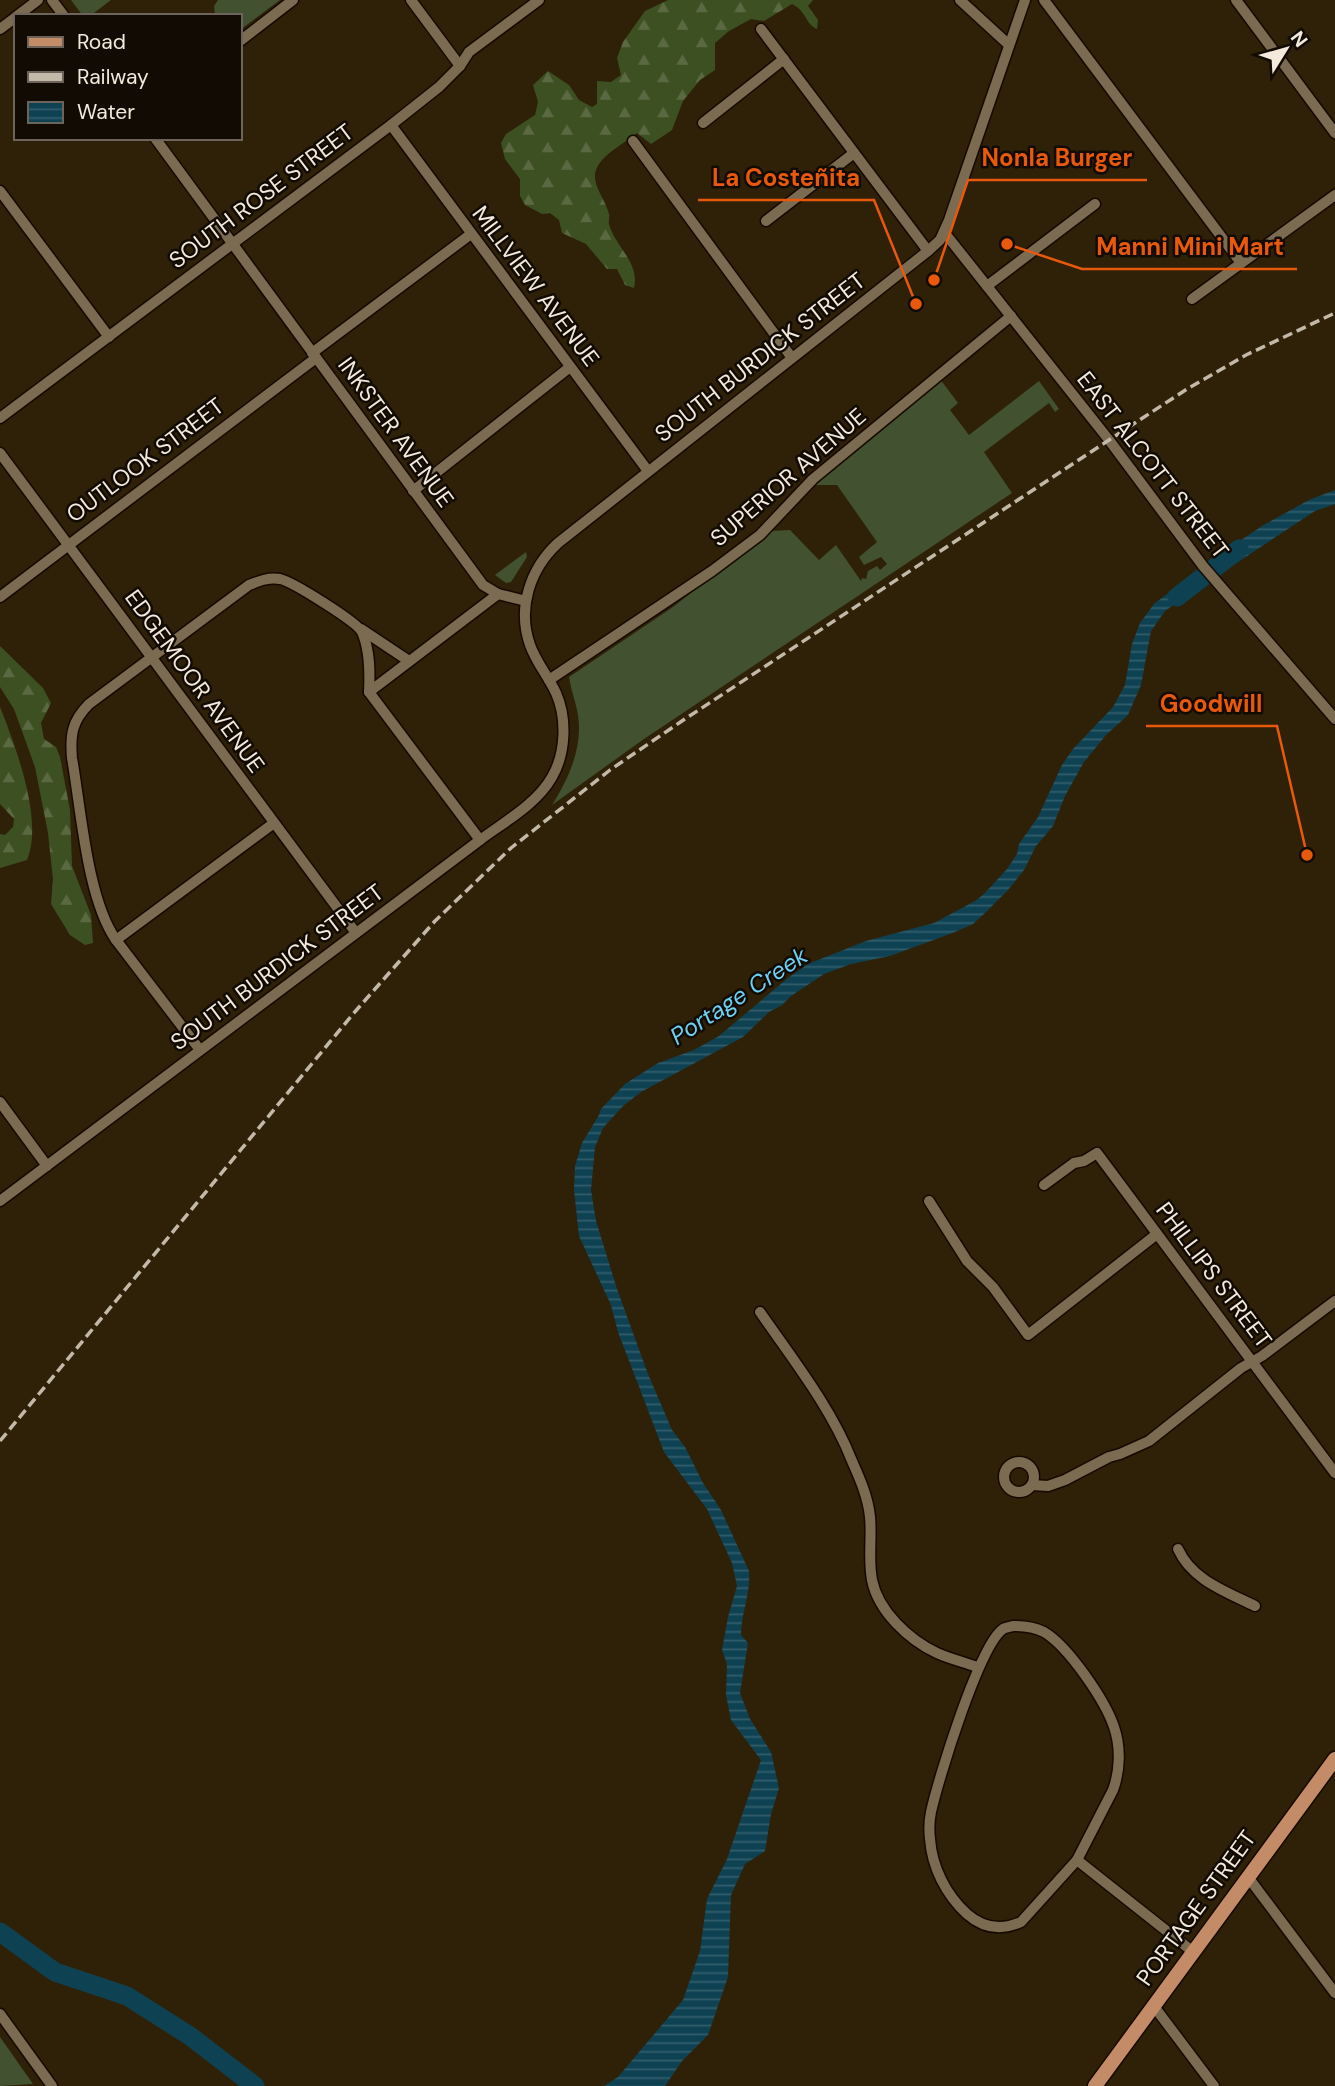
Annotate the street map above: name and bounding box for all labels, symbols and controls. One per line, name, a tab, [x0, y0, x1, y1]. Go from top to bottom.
legend	[14, 14, 242, 140]
north arrow	[1251, 14, 1321, 84]
text: N	[1285, 26, 1313, 52]
text: Road	[77, 28, 126, 56]
text: Railway	[77, 63, 149, 91]
text: Water	[77, 98, 135, 126]
street label: SOUTH ROSE STREET	[163, 117, 359, 275]
callout: Nonla Burger	[968, 135, 1147, 180]
text: Nonla Burger	[982, 142, 1133, 173]
callout: La Costeñita	[698, 155, 874, 200]
text: La Costeñita	[712, 162, 860, 193]
street label: MILLVIEW AVENUE	[466, 200, 606, 372]
callout: Manni Mini Mart	[1082, 224, 1297, 269]
text: Manni Mini Mart	[1096, 231, 1284, 262]
street label: SOUTH BURDICK STREET	[649, 265, 871, 449]
street label: INKSTER AVENUE	[331, 351, 461, 513]
street label: EAST ALCOTT STREET	[1070, 365, 1236, 565]
street label: OUTLOOK STREET	[60, 391, 230, 529]
street label: SUPERIOR AVENUE	[704, 401, 872, 553]
street label: EDGEMOOR AVENUE	[118, 583, 272, 779]
callout: Goodwill	[1146, 681, 1277, 726]
text: Goodwill	[1160, 688, 1262, 719]
street label: SOUTH BURDICK STREET	[164, 877, 390, 1057]
water label: Portage Creek	[664, 939, 814, 1052]
street label: PHILLIPS STREET	[1149, 1196, 1279, 1354]
street label: PORTAGE STREET	[1129, 1824, 1263, 1992]

